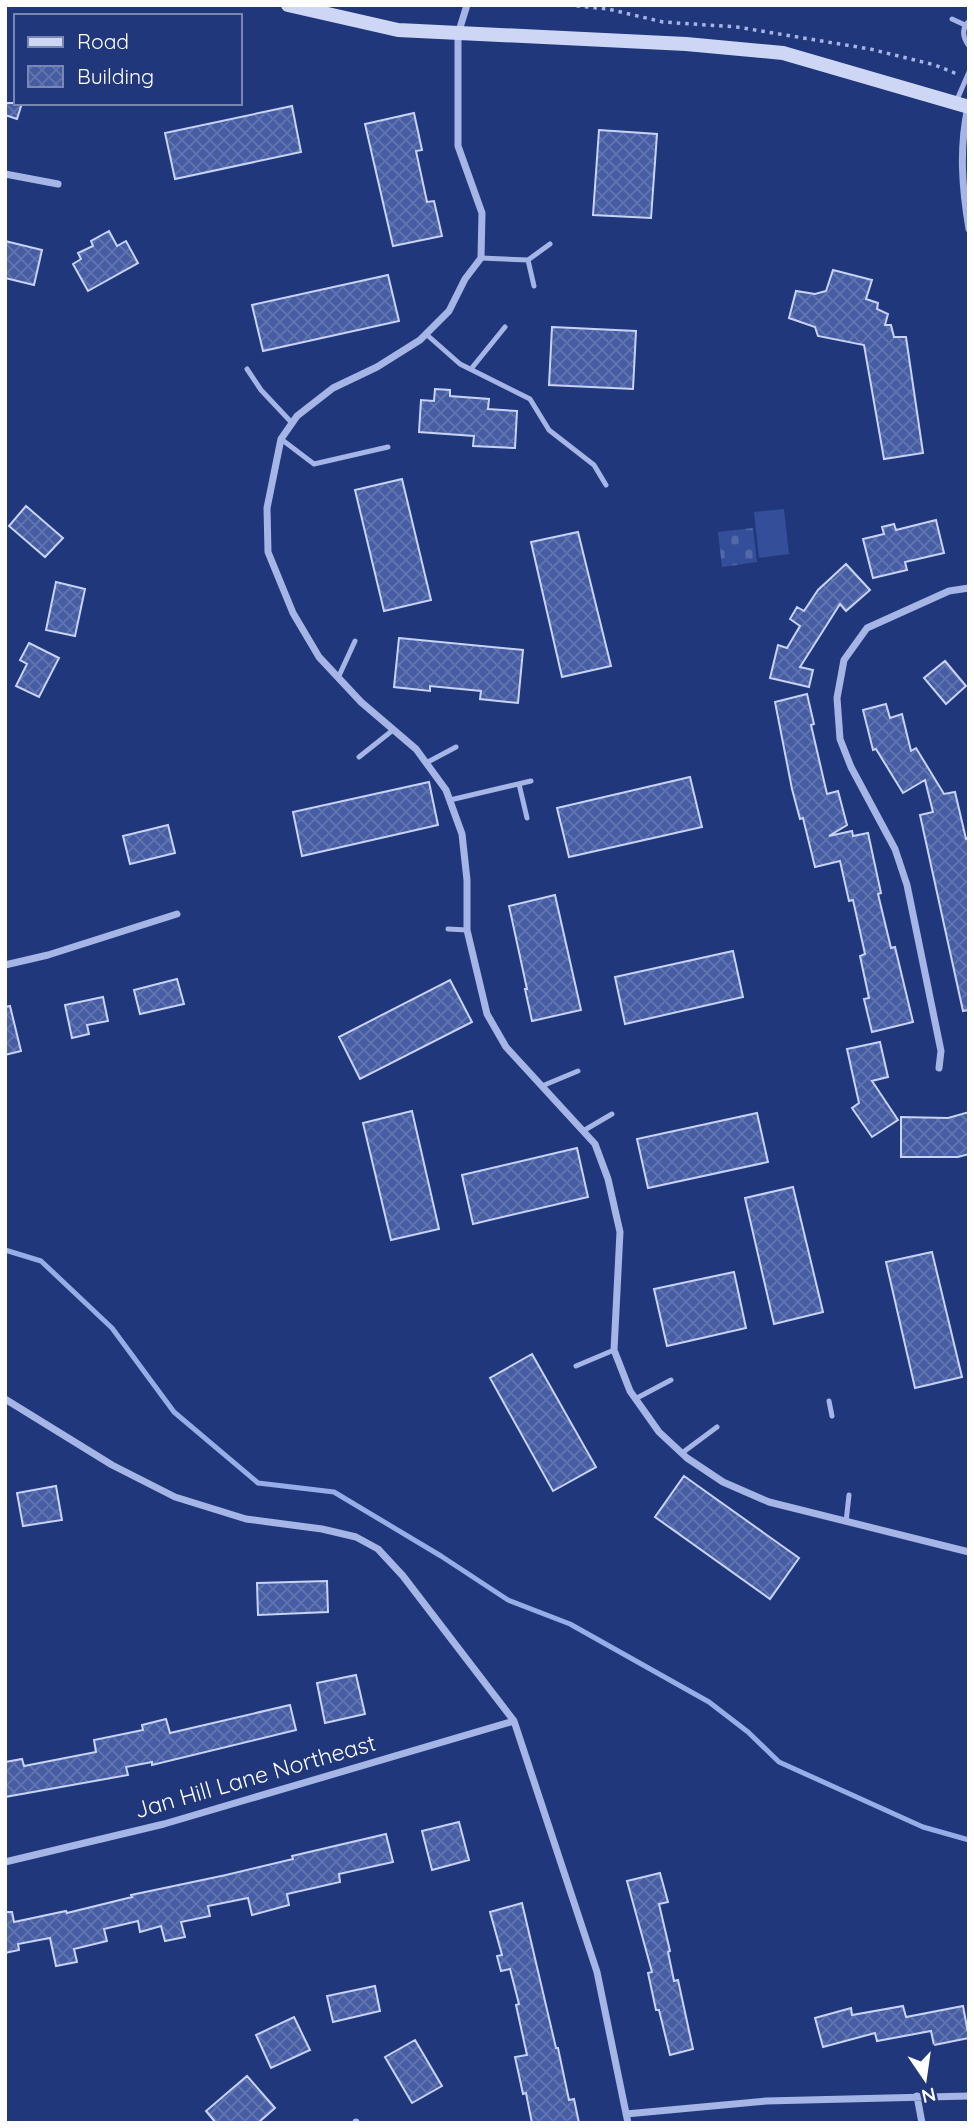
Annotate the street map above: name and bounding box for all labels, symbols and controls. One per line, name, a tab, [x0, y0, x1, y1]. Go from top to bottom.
legend	[14, 14, 242, 105]
text: Road	[77, 28, 129, 54]
text: Building	[77, 63, 154, 89]
street label: Jan Hill Lane Northeast	[131, 1728, 379, 1824]
north arrow	[890, 2044, 960, 2114]
text: N	[919, 2082, 938, 2109]

